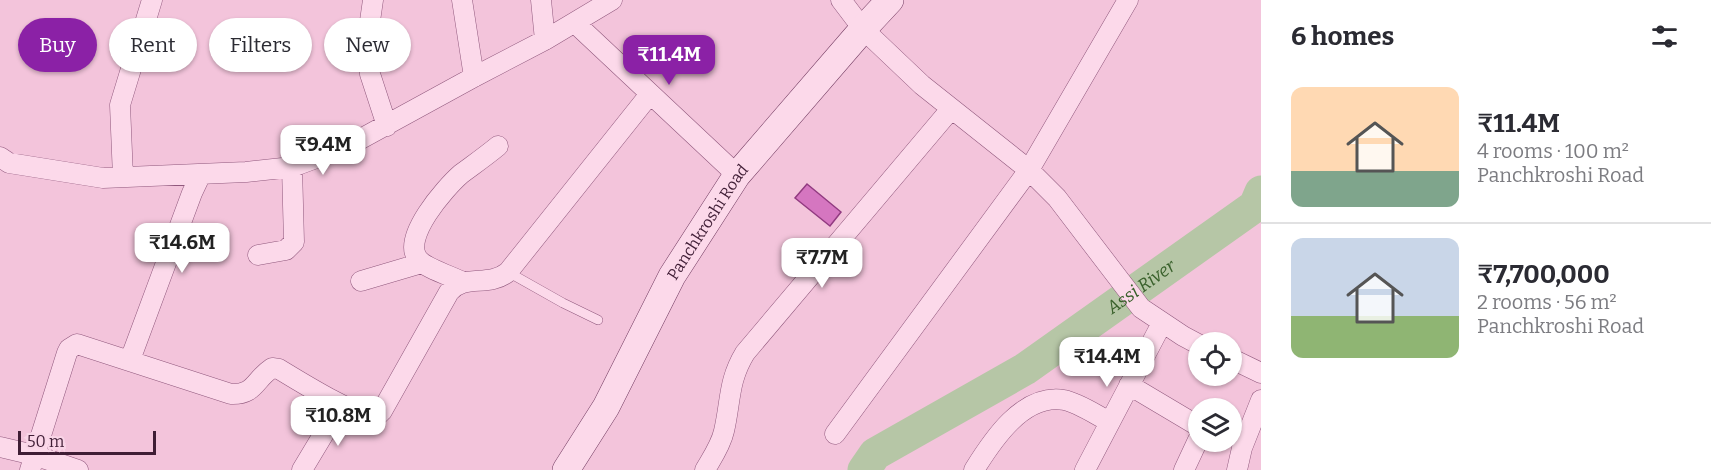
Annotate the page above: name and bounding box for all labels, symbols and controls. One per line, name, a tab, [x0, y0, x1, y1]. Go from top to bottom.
chip: Buy	[18, 18, 97, 72]
chip: Rent	[109, 18, 197, 72]
chip: Filters	[209, 18, 312, 72]
chip: New	[324, 18, 411, 72]
icon: filters	[1648, 20, 1681, 53]
text: 6 homes	[1291, 21, 1394, 52]
pin: ₹11.4M	[620, 35, 718, 86]
text: ₹11.4M	[637, 42, 701, 66]
text: ₹11.4M	[1477, 108, 1560, 139]
icon: home	[1339, 111, 1411, 183]
pin: ₹9.4M	[281, 125, 365, 176]
text: ₹9.4M	[294, 132, 352, 156]
text: 4 rooms · 100 m²	[1477, 139, 1629, 163]
street label: Panchkroshi Road	[663, 160, 752, 283]
text: Panchkroshi Road	[1477, 163, 1644, 187]
pin: ₹14.6M	[133, 223, 231, 274]
text: ₹14.6M	[149, 230, 215, 254]
pin: ₹7.7M	[780, 238, 864, 289]
text: ₹7.7M	[795, 245, 849, 269]
water label: Assi River	[1102, 255, 1180, 319]
text: ₹7,700,000	[1477, 259, 1610, 290]
icon: home	[1339, 262, 1411, 334]
text: 2 rooms · 56 m²	[1477, 290, 1617, 314]
text: Panchkroshi Road	[1477, 314, 1644, 338]
map controls	[1188, 332, 1242, 452]
button: locate	[1188, 332, 1242, 386]
pin: ₹14.4M	[1058, 337, 1156, 388]
text: ₹14.4M	[1073, 344, 1141, 368]
pin: ₹10.8M	[289, 396, 387, 447]
button: layers	[1188, 398, 1242, 452]
text: ₹10.8M	[305, 403, 371, 427]
scale bar	[18, 428, 156, 456]
text: 50 m	[27, 432, 64, 451]

